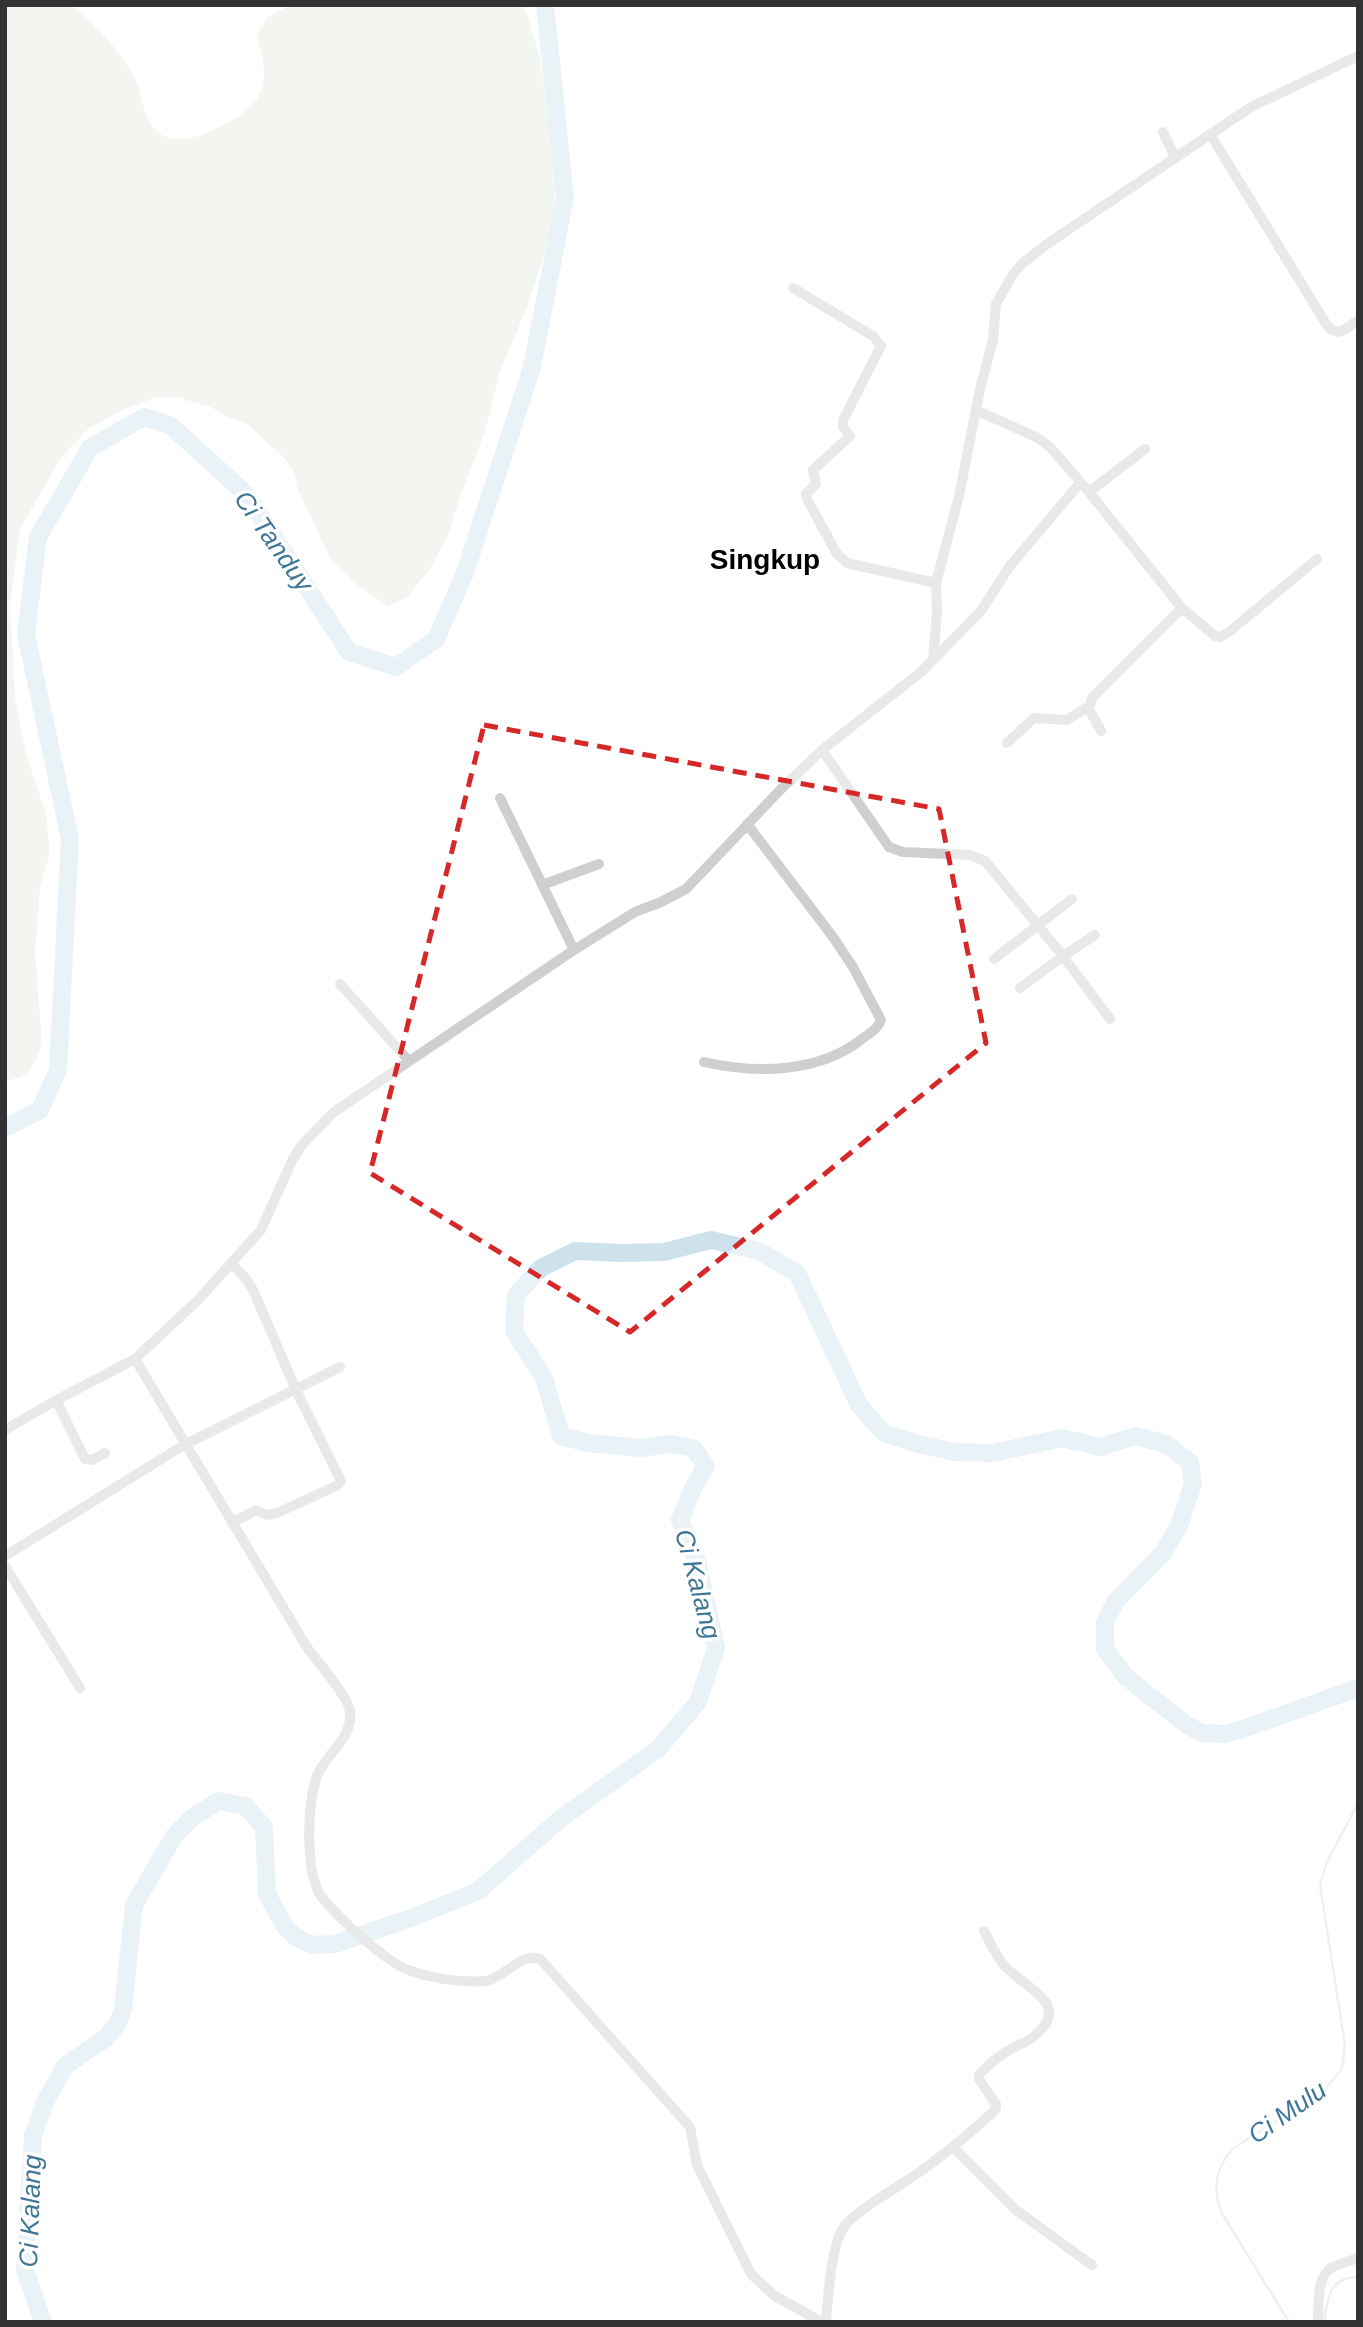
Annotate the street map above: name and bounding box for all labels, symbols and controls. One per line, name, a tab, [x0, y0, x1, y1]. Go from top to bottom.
water label: Ci Tanduy	[228, 485, 321, 599]
district label: Singkup	[710, 544, 820, 575]
water label: Ci Kalang	[669, 1526, 727, 1643]
water label: Ci Mulu	[1242, 2074, 1332, 2150]
water label: Ci Kalang	[13, 2154, 47, 2268]

